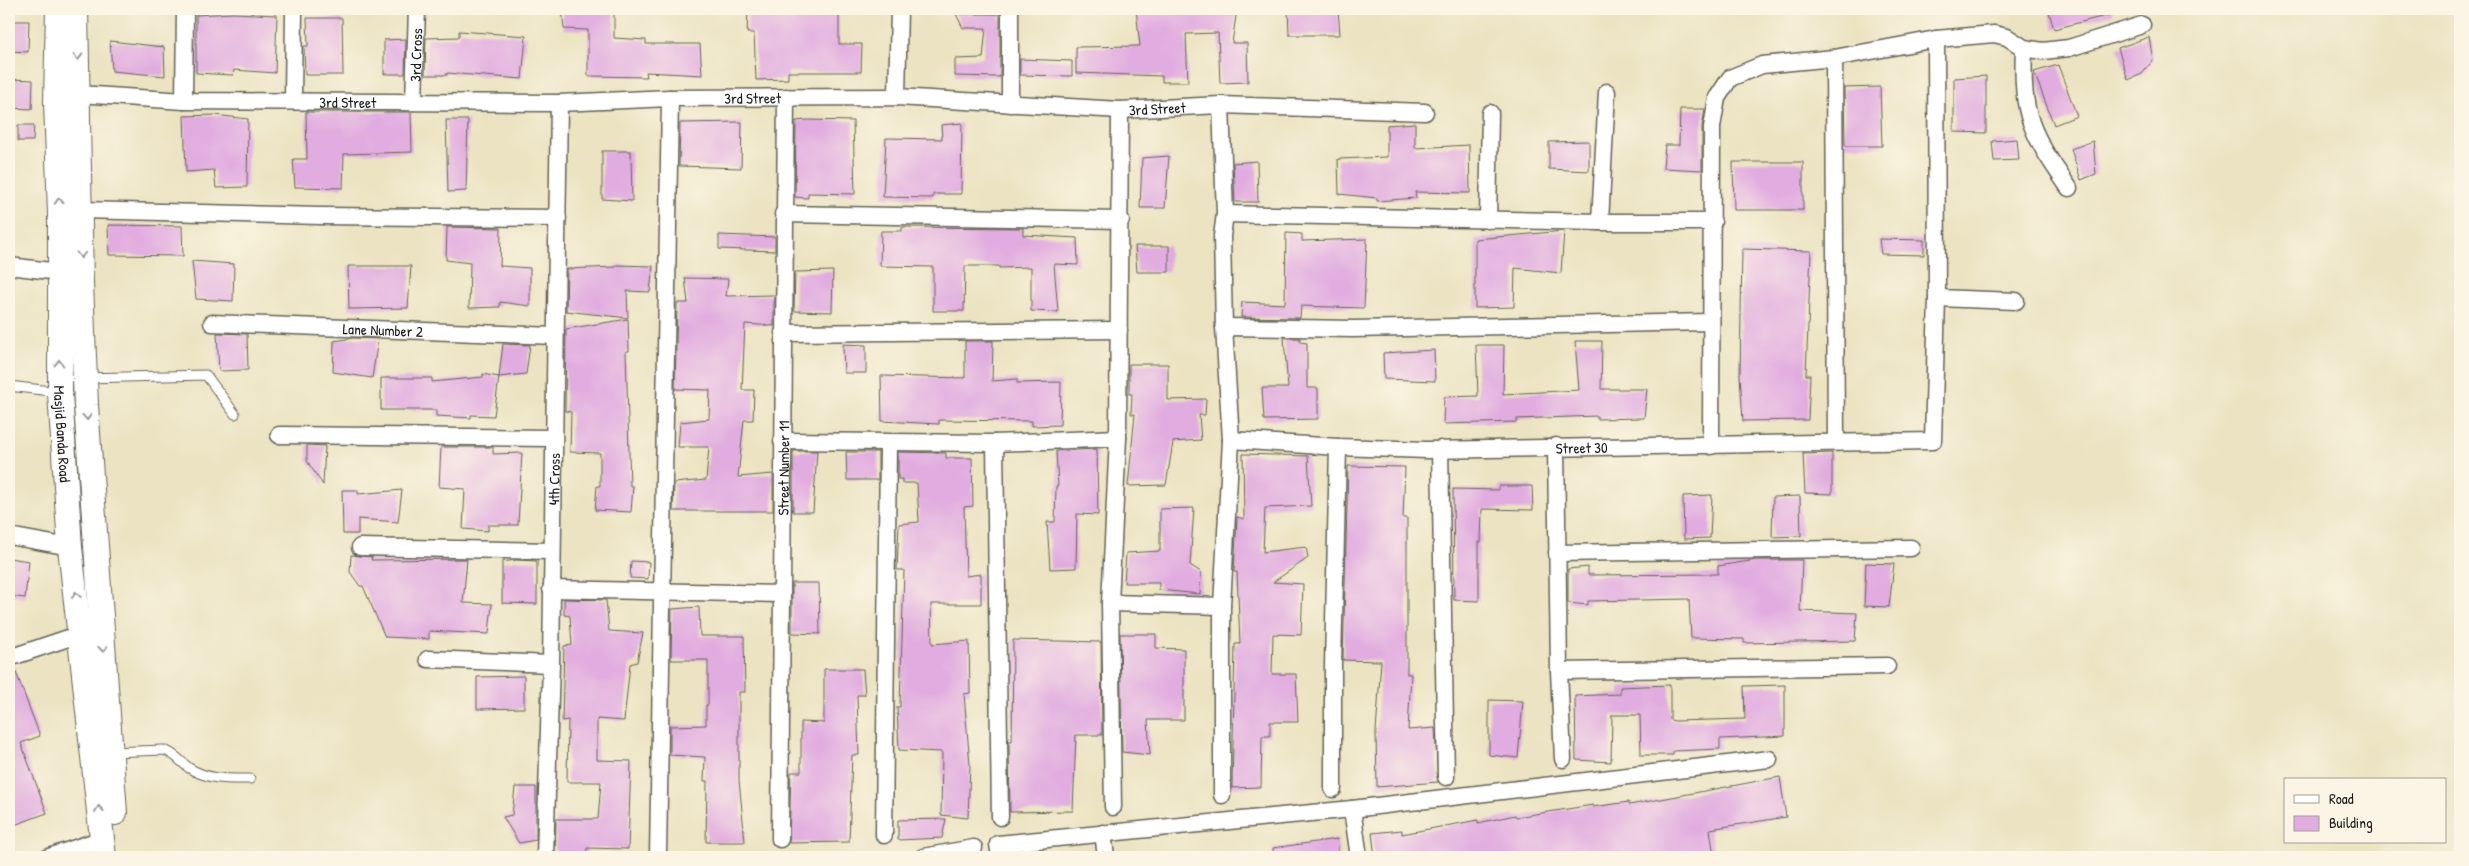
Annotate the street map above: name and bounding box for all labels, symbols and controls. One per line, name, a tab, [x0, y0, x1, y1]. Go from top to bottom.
street label: 3rd Cross	[404, 28, 427, 82]
one-way arrow	[72, 54, 83, 62]
street label: 3rd Street	[724, 87, 782, 108]
street label: 3rd Street	[319, 91, 377, 113]
street label: 3rd Street	[1128, 96, 1187, 120]
one-way arrow	[54, 197, 65, 205]
one-way arrow	[76, 252, 86, 259]
street label: Lane Number 2	[342, 317, 423, 341]
one-way arrow	[54, 359, 65, 367]
street label: Masjid Banda Road	[50, 385, 76, 483]
one-way arrow	[81, 414, 92, 422]
street label: Street Number 11	[772, 420, 794, 516]
street label: Street 30	[1556, 436, 1608, 458]
street label: 4th Cross	[543, 453, 565, 505]
one-way arrow	[71, 591, 82, 599]
one-way arrow	[97, 646, 108, 654]
legend	[2284, 778, 2446, 844]
text: Road	[2329, 788, 2354, 809]
one-way arrow	[94, 804, 105, 812]
text: Building	[2329, 812, 2373, 833]

